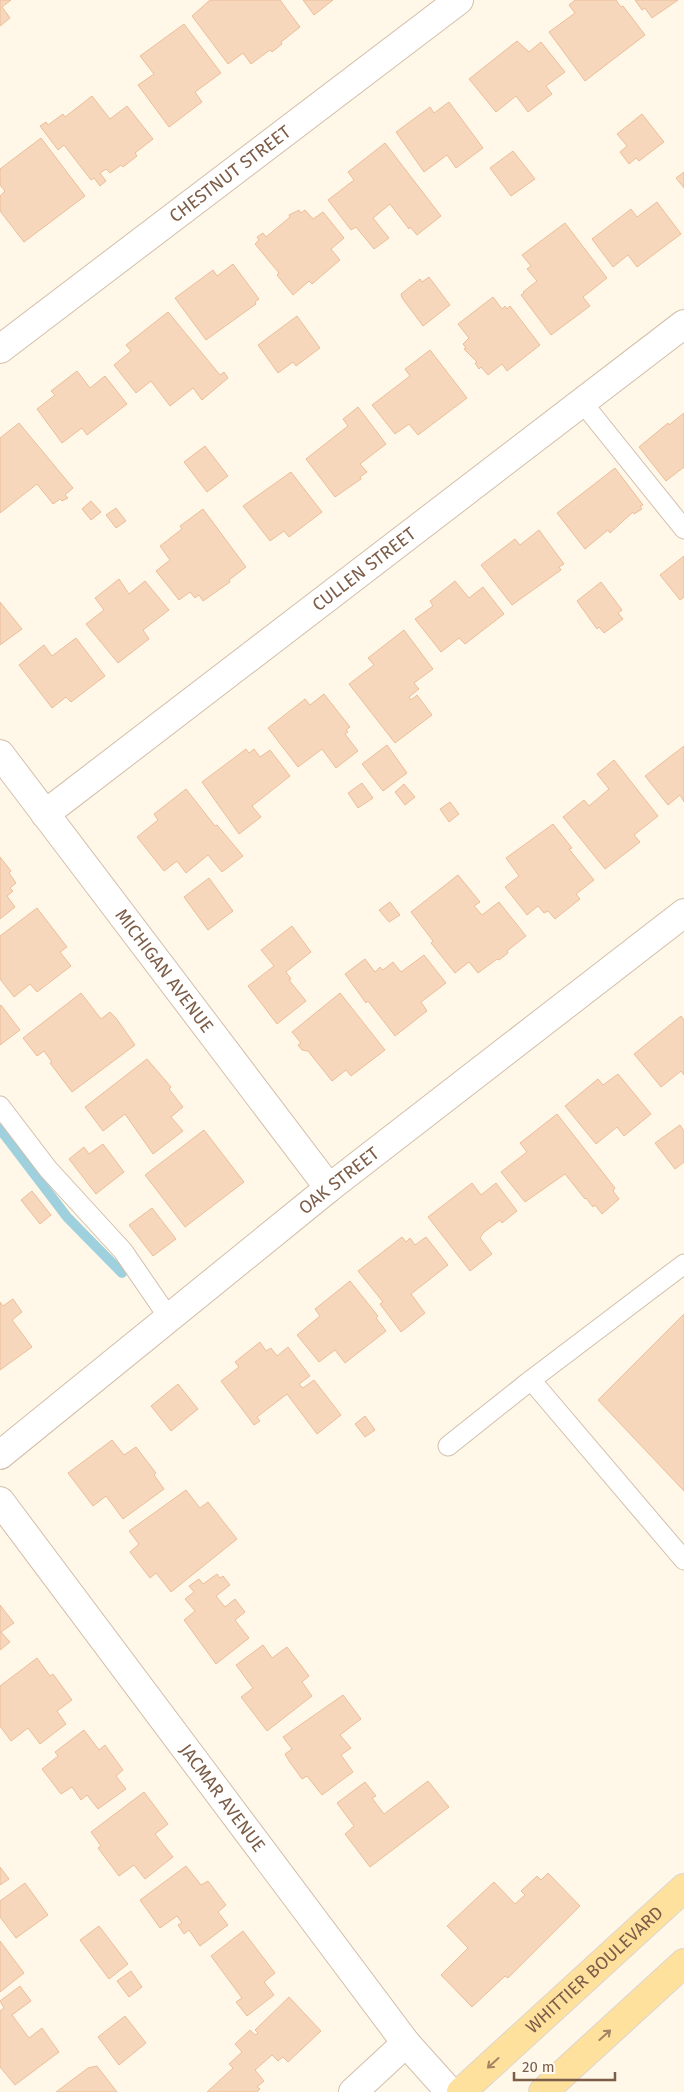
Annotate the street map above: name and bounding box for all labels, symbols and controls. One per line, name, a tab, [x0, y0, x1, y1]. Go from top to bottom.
street label: CHESTNUT STREET	[165, 120, 296, 227]
street label: CULLEN STREET	[308, 522, 421, 616]
street label: MICHIGAN AVENUE	[110, 905, 218, 1037]
street label: OAK STREET	[294, 1142, 384, 1219]
street label: JACMAR AVENUE	[175, 1740, 270, 1856]
street label: WHITTIER BOULEVARD	[521, 1902, 668, 2038]
one-way arrow	[598, 2030, 611, 2041]
scale bar	[514, 2050, 615, 2082]
one-way arrow	[486, 2057, 499, 2068]
text: 20 m	[522, 2058, 555, 2076]

